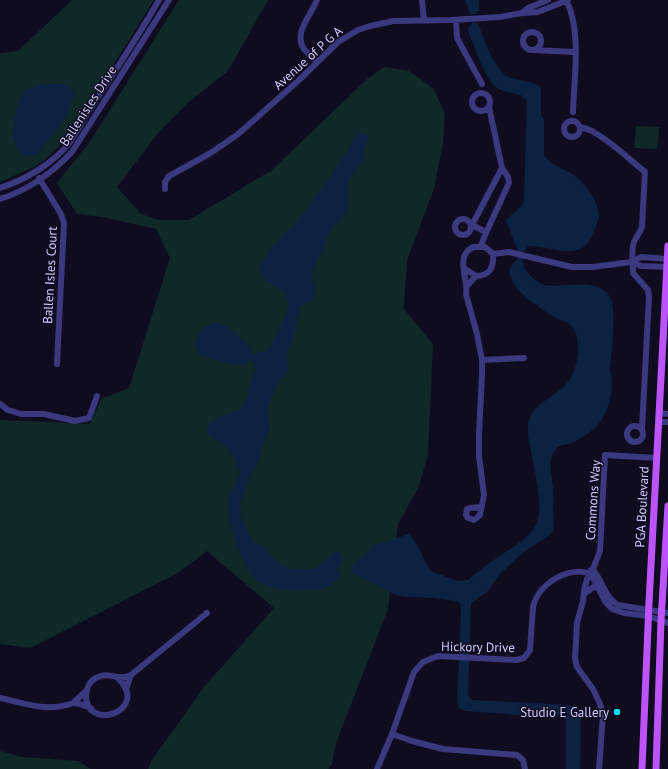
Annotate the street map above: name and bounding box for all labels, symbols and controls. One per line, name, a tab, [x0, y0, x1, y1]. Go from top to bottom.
street label: Avenue of P G A	[270, 22, 346, 94]
street label: Ballenisles Drive	[56, 62, 120, 150]
street label: Ballen Isles Court	[39, 225, 61, 324]
street label: Commons Way	[582, 459, 604, 541]
street label: PGA Boulevard	[631, 466, 653, 548]
street label: Hickory Drive	[441, 638, 515, 656]
place label: Studio E Gallery	[520, 704, 609, 721]
marker: Studio E Gallery	[612, 707, 622, 717]

